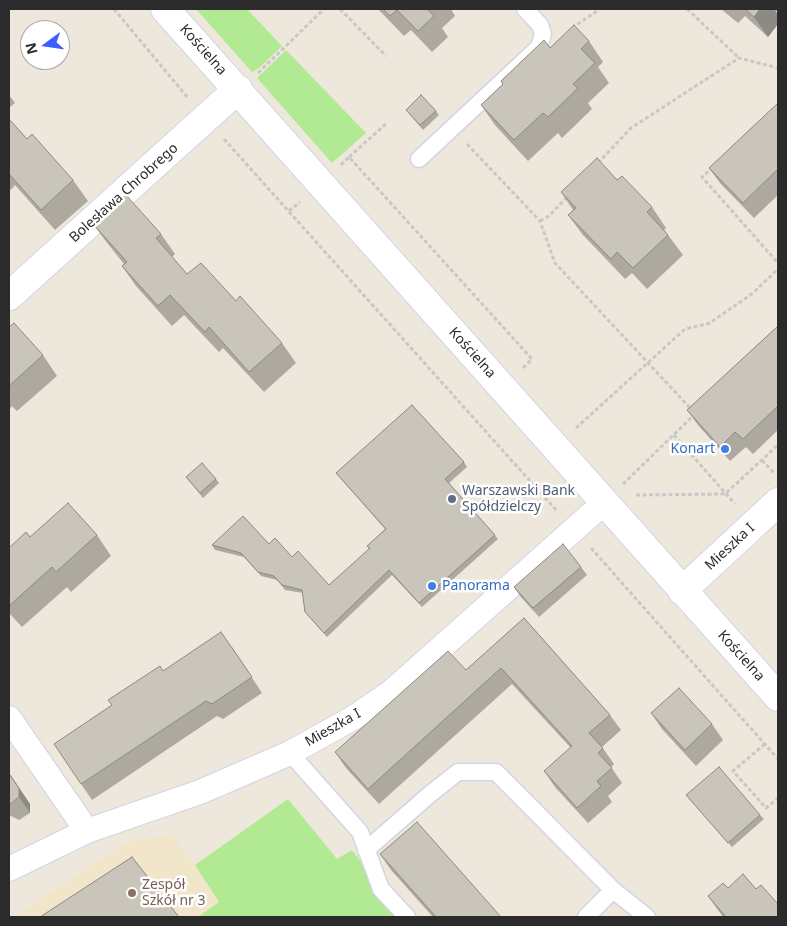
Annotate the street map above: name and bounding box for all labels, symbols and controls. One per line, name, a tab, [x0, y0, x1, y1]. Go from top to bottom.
north arrow	[20, 20, 70, 70]
street label: Kościelna	[176, 21, 230, 79]
text: N	[20, 41, 42, 56]
street label: Bolesława Chrobrego	[66, 140, 182, 246]
street label: Kościelna	[445, 324, 499, 382]
place label: Konart	[671, 441, 715, 457]
marker: Konart	[719, 443, 731, 455]
place label: Warszawski Bank Spółdzielczy	[462, 483, 575, 516]
marker: Warszawski Bank Spółdzielczy	[446, 493, 458, 505]
street label: Mieszka I	[702, 520, 758, 574]
place label: Panorama	[442, 578, 510, 594]
marker: Panorama	[426, 580, 438, 592]
street label: Kościelna	[714, 627, 768, 685]
street label: Mieszka I	[302, 705, 364, 751]
place label: Zespół Szkół nr 3	[142, 877, 206, 910]
marker: Zespół Szkół nr 3	[126, 887, 138, 899]

